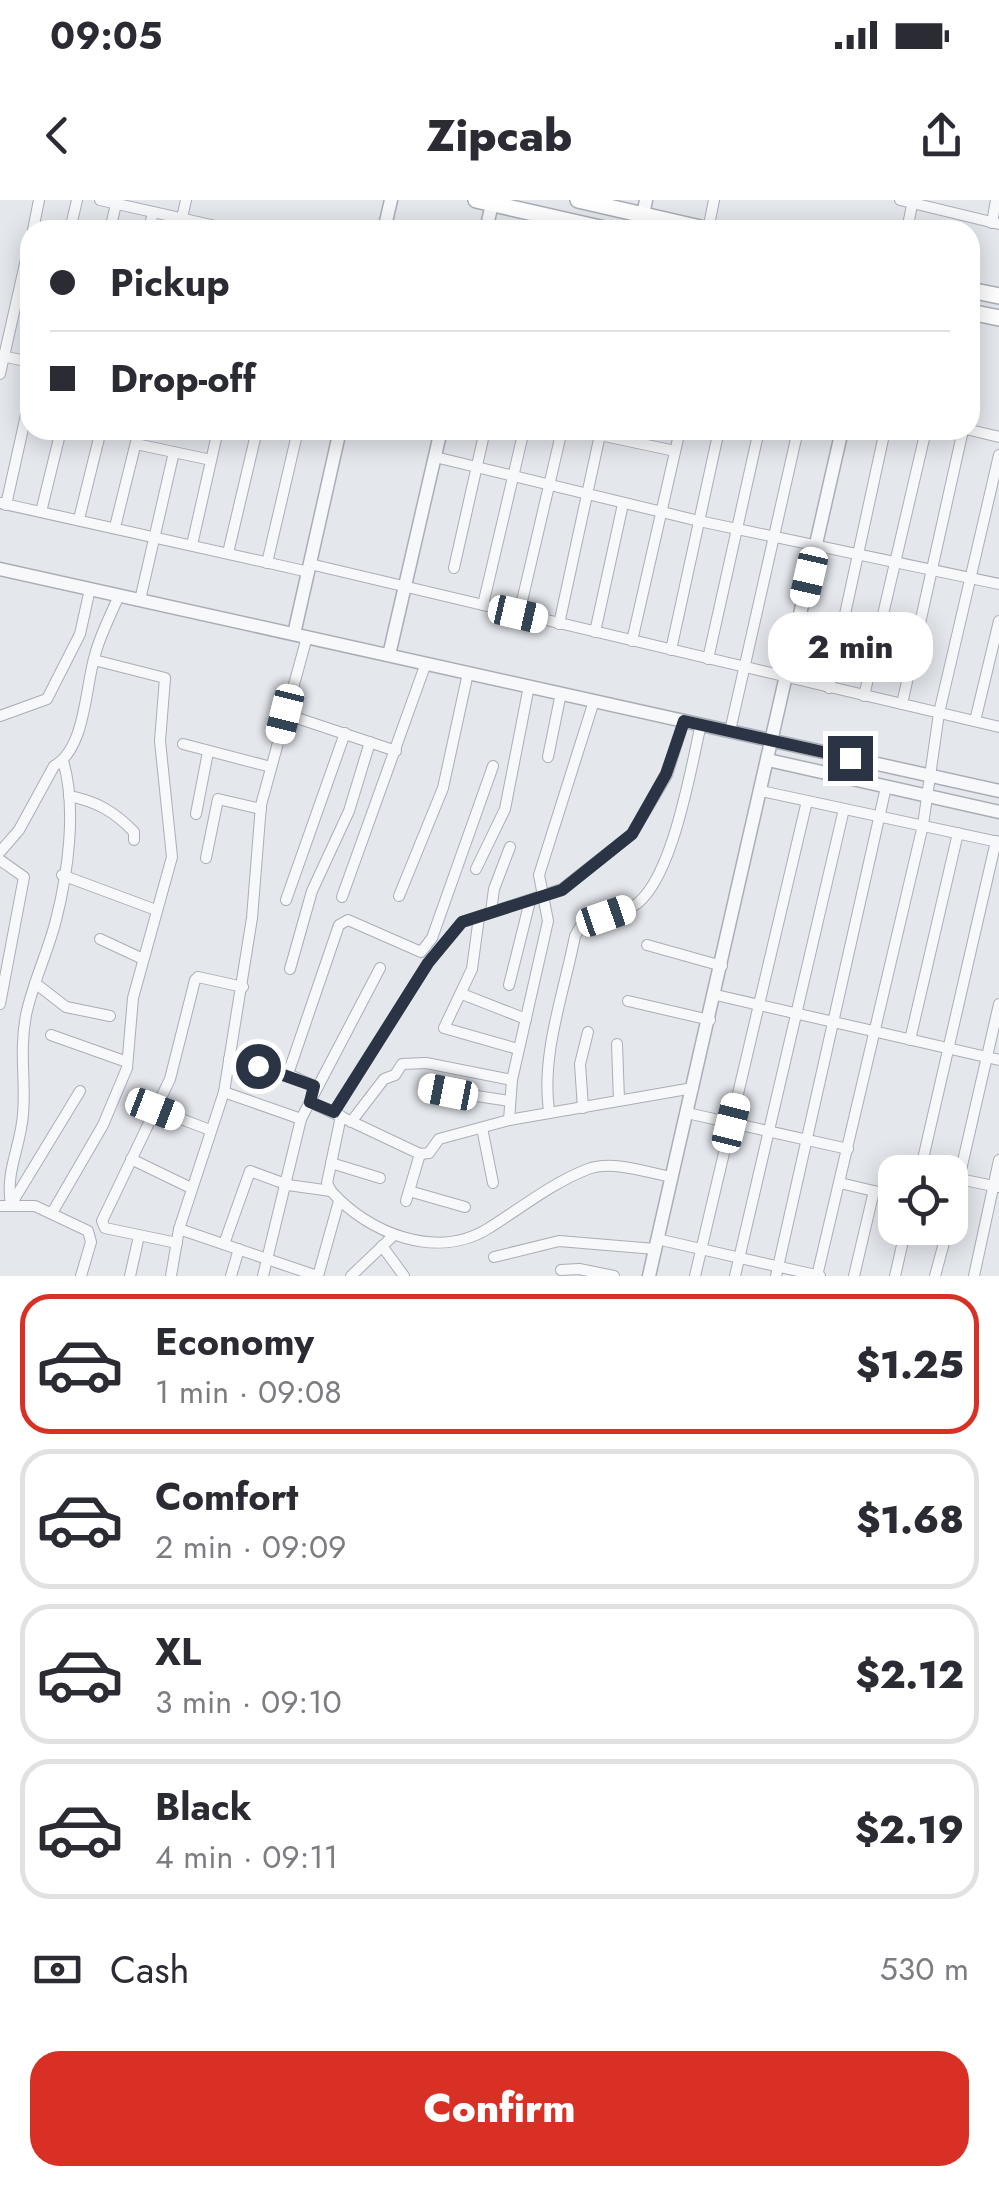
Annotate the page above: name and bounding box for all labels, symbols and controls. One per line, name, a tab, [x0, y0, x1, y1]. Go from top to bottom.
text: 09:05	[50, 8, 162, 63]
text: Zipcab	[427, 103, 572, 168]
icon: back	[30, 108, 85, 163]
icon: share	[914, 108, 969, 163]
text: Pickup	[110, 255, 230, 310]
text: Drop-off	[110, 351, 256, 406]
car	[788, 544, 830, 610]
car	[485, 593, 551, 635]
callout: 2 min	[768, 613, 932, 683]
text: 2 min	[808, 624, 893, 670]
car	[263, 681, 307, 747]
route end	[828, 736, 873, 781]
car	[573, 892, 639, 940]
route start	[236, 1044, 281, 1089]
car	[416, 1072, 480, 1112]
car	[122, 1084, 188, 1134]
car	[709, 1090, 753, 1156]
map controls	[878, 1155, 968, 1245]
button: locate	[878, 1155, 968, 1245]
text: Economy	[155, 1314, 314, 1369]
icon: car	[35, 1319, 125, 1409]
text: $1.25	[856, 1337, 964, 1392]
text: 1 min · 09:08	[155, 1369, 342, 1415]
text: Comfort	[155, 1469, 298, 1524]
icon: car	[35, 1474, 125, 1564]
text: $1.68	[856, 1492, 964, 1547]
text: 2 min · 09:09	[155, 1524, 347, 1570]
text: XL	[155, 1624, 201, 1679]
icon: car	[35, 1629, 125, 1719]
text: $2.12	[856, 1647, 964, 1702]
text: 3 min · 09:10	[155, 1679, 342, 1725]
text: Black	[155, 1779, 252, 1834]
icon: car	[35, 1784, 125, 1874]
text: $2.19	[855, 1802, 964, 1857]
text: 4 min · 09:11	[155, 1834, 338, 1880]
icon: cash	[30, 1942, 85, 1997]
text: Cash	[110, 1942, 190, 1997]
text: 530 m	[880, 1946, 969, 1992]
button: Confirm	[30, 2051, 969, 2166]

